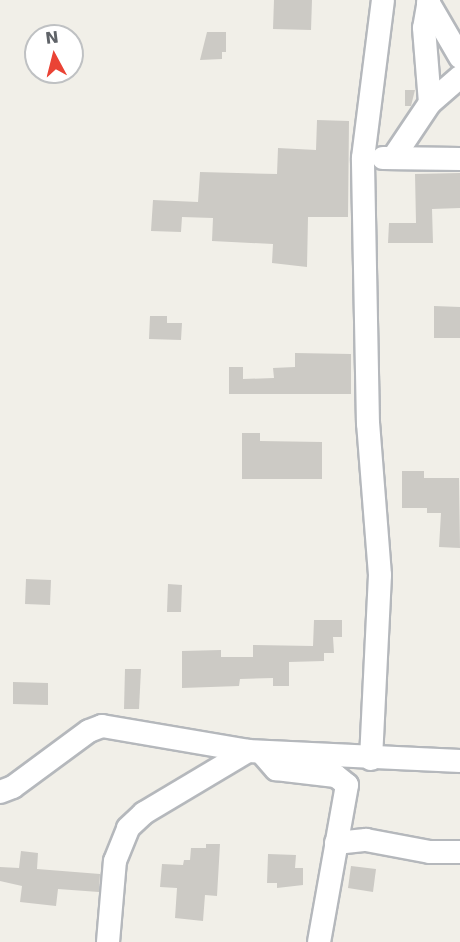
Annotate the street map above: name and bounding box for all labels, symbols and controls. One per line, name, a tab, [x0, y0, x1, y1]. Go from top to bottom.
north arrow	[24, 24, 84, 84]
text: N	[44, 27, 60, 48]

